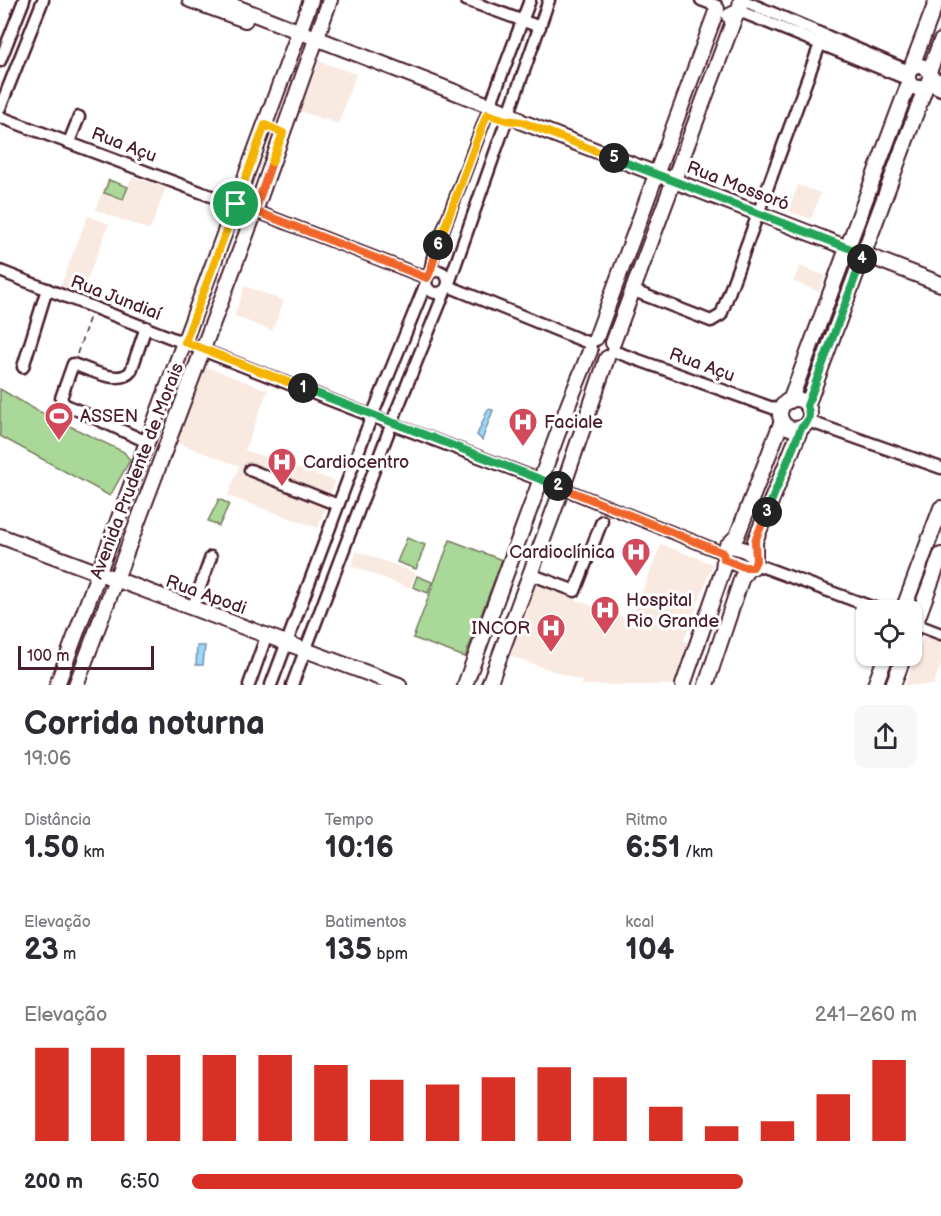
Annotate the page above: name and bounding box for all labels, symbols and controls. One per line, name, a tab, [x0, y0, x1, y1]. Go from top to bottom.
street label: Rua Açu	[88, 123, 160, 167]
pin: 5	[599, 143, 629, 173]
text: 5	[609, 148, 619, 167]
street label: Rua Mossoró	[684, 157, 792, 215]
pin	[210, 178, 261, 229]
icon: arrive	[219, 187, 252, 220]
pin: 6	[423, 230, 453, 260]
text: 6	[433, 235, 443, 254]
pin: 4	[847, 244, 877, 274]
text: 4	[857, 249, 867, 268]
street label: Rua Jundiaí	[68, 271, 165, 325]
street label: Rua Açu	[666, 343, 738, 387]
street label: Avenida Prudente de Morais	[86, 360, 188, 582]
pin: 1	[288, 373, 318, 403]
text: 1	[300, 378, 306, 397]
sports icon: ASSEN	[43, 400, 75, 442]
place label: ASSEN	[80, 406, 138, 427]
hospital icon: Faciale	[507, 406, 539, 448]
place label: Faciale	[544, 412, 603, 433]
hospital icon: Cardiocentro	[266, 446, 298, 488]
place label: Cardiocentro	[303, 452, 409, 473]
pin: 2	[543, 471, 573, 501]
text: 2	[553, 476, 563, 495]
pin: 3	[752, 497, 782, 527]
text: 3	[762, 502, 772, 521]
hospital icon: Cardioclínica	[620, 536, 652, 578]
place label: Cardioclínica	[509, 542, 615, 563]
street label: Rua Apodi	[163, 571, 249, 619]
place label: Hospital Rio Grande	[626, 590, 719, 632]
hospital icon: Hospital Rio Grande	[589, 594, 621, 636]
map controls	[856, 600, 922, 666]
button: locate	[856, 600, 922, 666]
hospital icon: INCOR	[535, 612, 567, 654]
place label: INCOR	[472, 618, 530, 639]
scale bar	[18, 643, 154, 670]
text: 100 m	[27, 647, 70, 666]
text: Corrida noturna	[24, 704, 265, 744]
button: share	[854, 705, 917, 768]
text: 19:06	[24, 747, 71, 771]
text: Distância	[24, 811, 91, 830]
text: Tempo	[325, 811, 374, 830]
text: Ritmo	[625, 811, 668, 830]
text: 1.50	[24, 830, 79, 866]
text: 10:16	[325, 830, 394, 866]
text: 6:51	[625, 830, 681, 866]
text: km	[79, 843, 105, 862]
text: /km	[681, 843, 713, 862]
text: Elevação	[24, 913, 91, 932]
text: Batimentos	[325, 913, 407, 932]
text: kcal	[625, 913, 654, 932]
text: 23	[24, 932, 59, 968]
text: 135	[325, 932, 372, 968]
text: 104	[625, 932, 674, 968]
text: m	[59, 945, 76, 964]
text: bpm	[372, 945, 408, 964]
text: Elevação	[24, 1003, 107, 1027]
text: 241–260 m	[815, 1003, 917, 1027]
text: 200 m	[24, 1170, 83, 1194]
text: 6:50	[120, 1170, 159, 1194]

